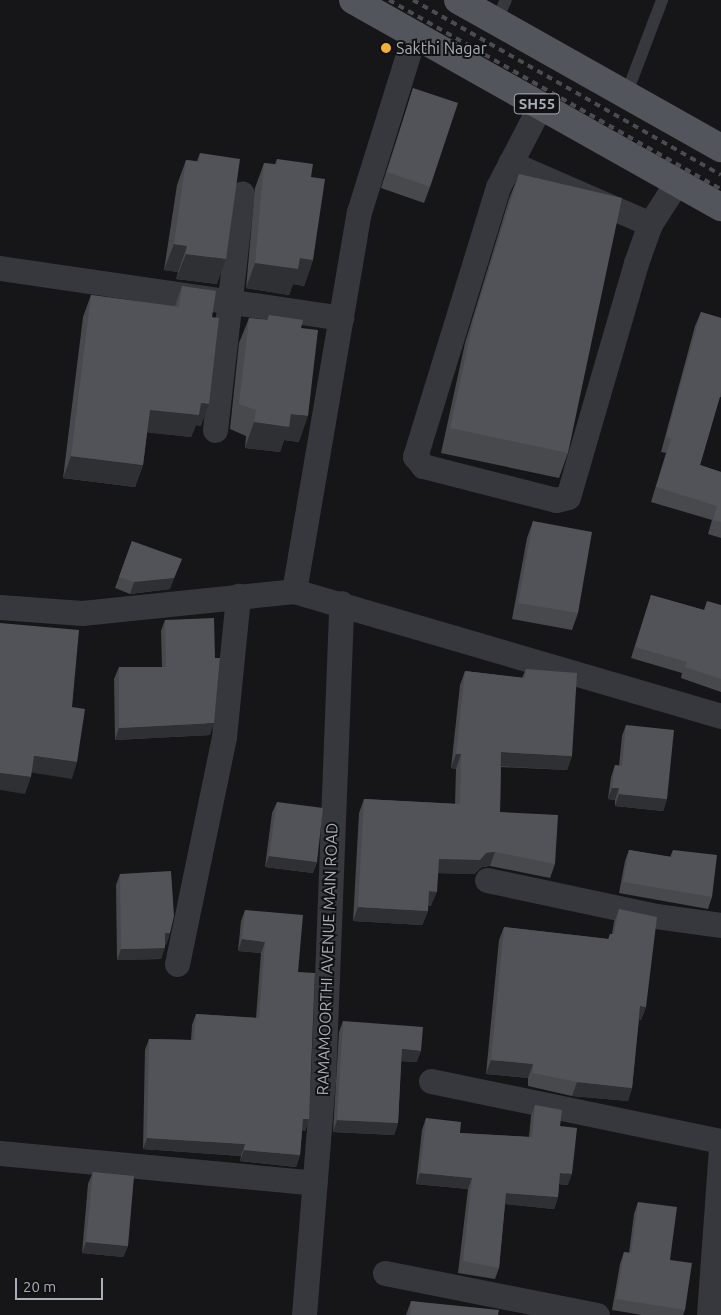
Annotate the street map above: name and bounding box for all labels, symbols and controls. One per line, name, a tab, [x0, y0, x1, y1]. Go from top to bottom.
place label: Sakthi Nagar	[396, 38, 487, 58]
marker: Sakthi Nagar	[380, 42, 392, 54]
road number: SH55	[513, 92, 561, 116]
street label: RAMAMOORTHI AVENUE MAIN ROAD	[313, 822, 341, 1096]
scale bar	[18, 1268, 105, 1300]
text: 20 m	[23, 1278, 56, 1295]

